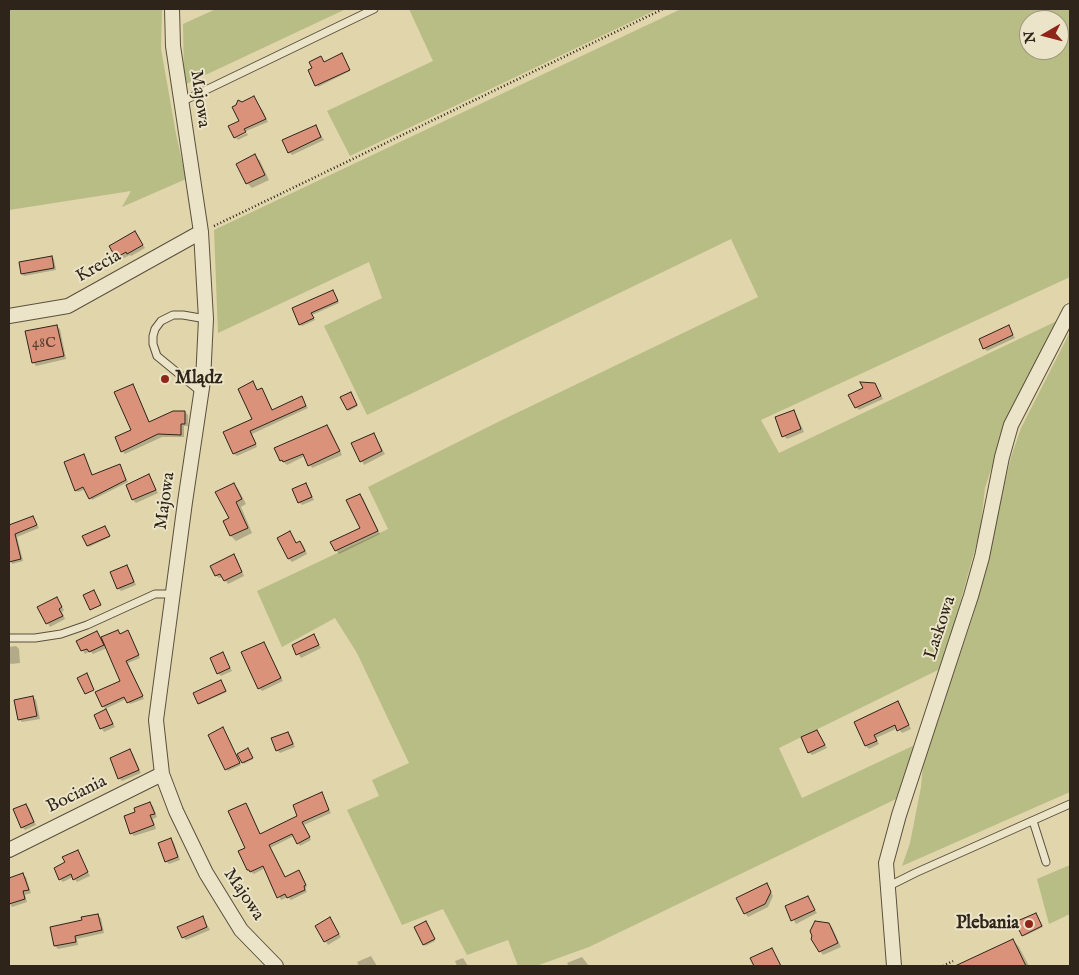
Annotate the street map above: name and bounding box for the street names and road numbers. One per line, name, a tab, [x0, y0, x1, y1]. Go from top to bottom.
street label: Majowa	[184, 69, 214, 129]
street label: Krecia	[73, 246, 125, 288]
street label: Majowa	[151, 471, 181, 531]
street label: Laskowa	[921, 594, 961, 662]
street label: Bociania	[43, 771, 111, 819]
street label: Majowa	[218, 865, 268, 925]

